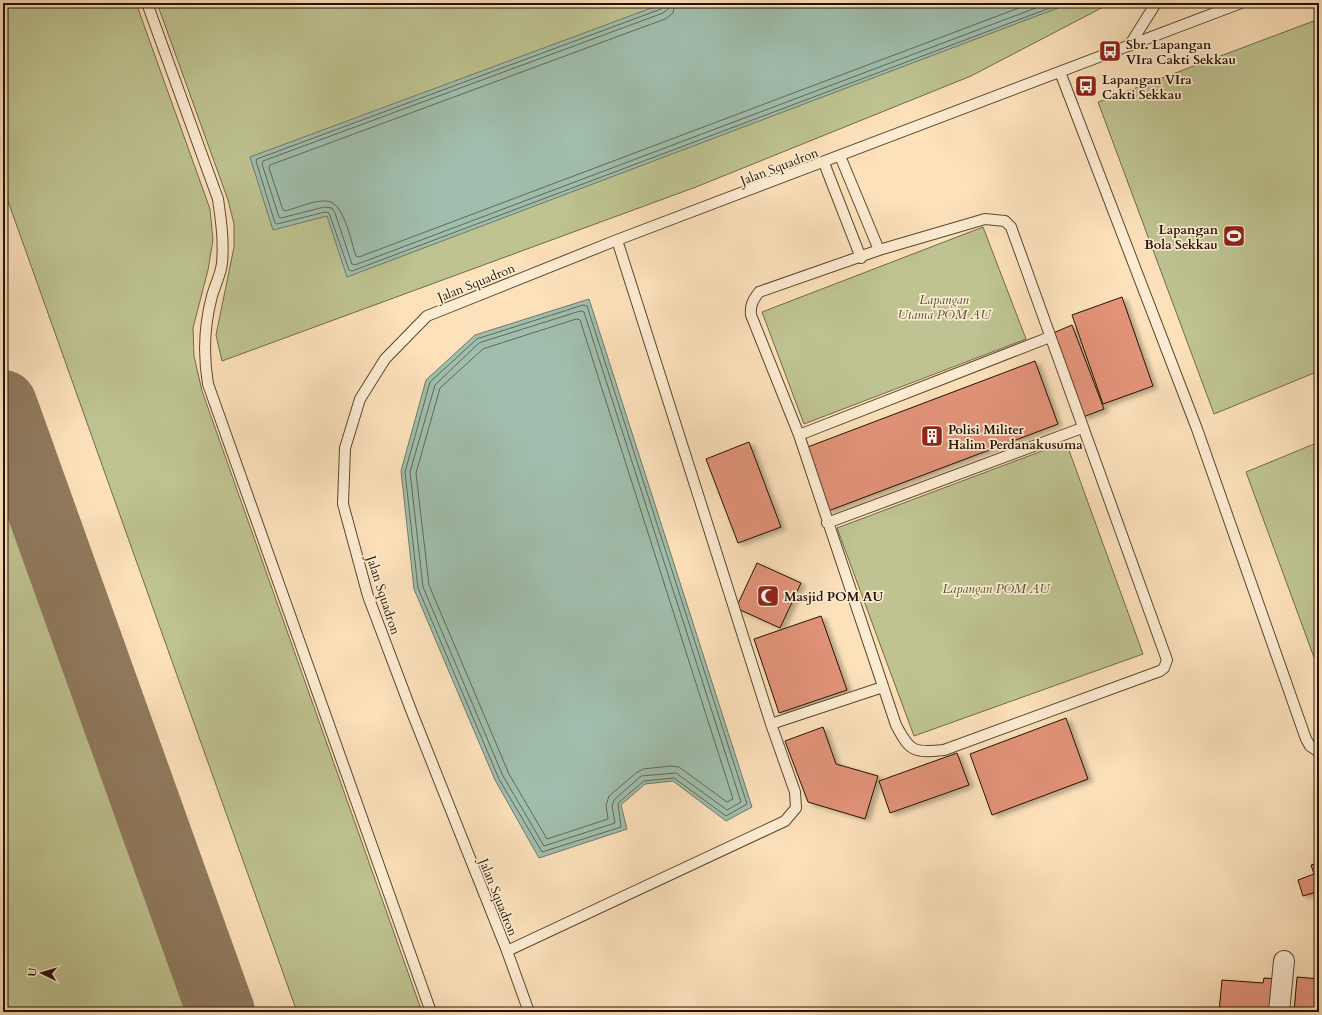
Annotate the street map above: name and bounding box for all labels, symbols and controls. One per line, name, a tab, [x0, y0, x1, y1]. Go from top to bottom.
place label: Sbr. Lapangan VIra Cakti Sekkau	[1126, 36, 1236, 69]
bus stop icon: Sbr. Lapangan VIra Cakti Sekkau	[1097, 38, 1123, 64]
place label: Lapangan VIra Cakti Sekkau	[1102, 71, 1192, 104]
bus stop icon: Lapangan VIra Cakti Sekkau	[1073, 73, 1099, 99]
street label: Jalan Squadron	[736, 144, 821, 191]
place label: Lapangan Bola Sekkau	[1144, 221, 1219, 254]
sports icon: Lapangan Bola Sekkau	[1221, 223, 1247, 249]
street label: Jalan Squadron	[433, 259, 518, 307]
park label: Lapangan Utama POM AU	[898, 291, 992, 324]
place label: Polisi Militer Halim Perdanakusuma	[948, 421, 1083, 454]
building icon: Polisi Militer Halim Perdanakusuma	[919, 423, 945, 449]
street label: Jalan Squadron	[361, 552, 404, 638]
park label: Lapangan POM AU	[942, 580, 1051, 598]
mosque icon: Masjid POM AU	[755, 583, 781, 609]
place label: Masjid POM AU	[784, 588, 884, 606]
street label: Jalan Squadron	[474, 854, 522, 939]
north arrow	[22, 953, 62, 993]
text: U	[25, 967, 40, 977]

